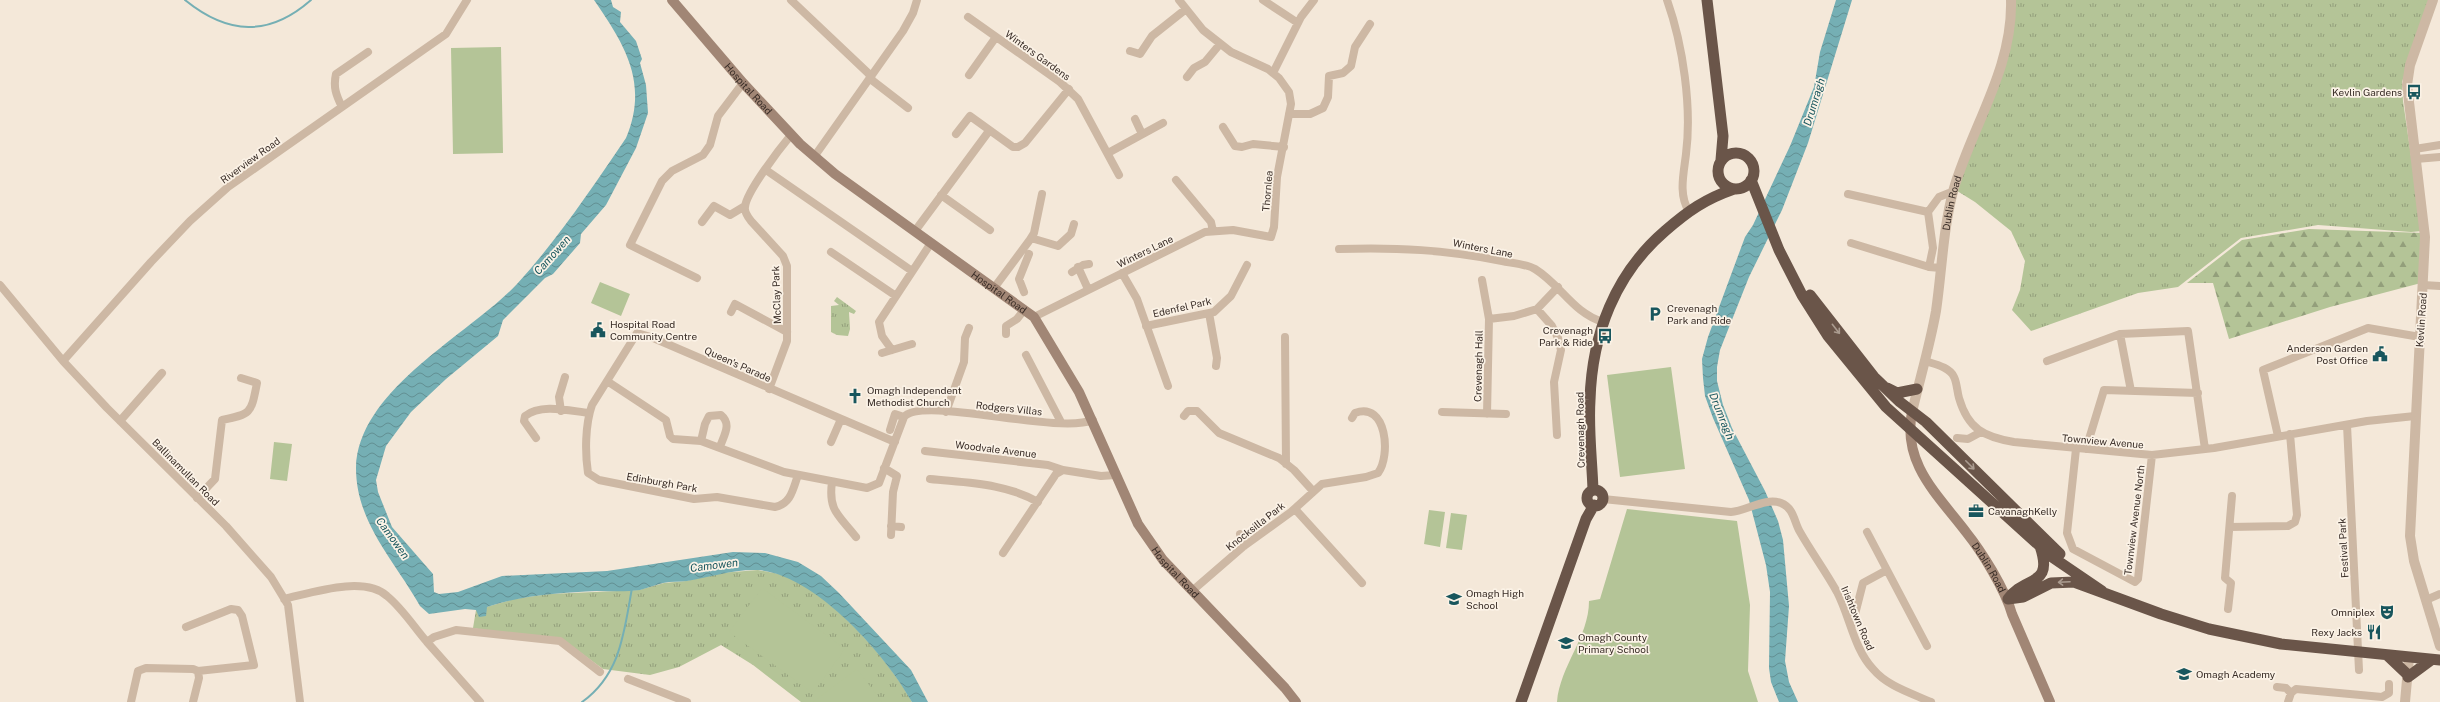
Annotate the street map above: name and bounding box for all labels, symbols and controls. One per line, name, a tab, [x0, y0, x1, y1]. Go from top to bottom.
street label: Winters Gardens	[1003, 27, 1073, 83]
street label: Hospital Road	[722, 60, 775, 117]
water label: Drumragh	[1801, 77, 1827, 127]
bus stop icon: Kevlin Gardens	[2405, 83, 2423, 101]
place label: Kevlin Gardens	[2332, 86, 2402, 98]
street label: Riverview Road	[218, 134, 282, 186]
street label: Thornlea	[1259, 170, 1275, 212]
street label: Dublin Road	[1939, 174, 1964, 231]
street label: Winters Lane	[1115, 232, 1175, 270]
water label: Camowen	[531, 233, 573, 277]
street label: Winters Lane	[1452, 236, 1514, 260]
street label: McClay Park	[769, 265, 783, 324]
street label: Hospital Road	[969, 268, 1029, 316]
street label: Kevlin Road	[2413, 292, 2429, 348]
street label: Edenfel Park	[1152, 294, 1213, 320]
place label: Crevenagh Park and Ride	[1667, 302, 1732, 326]
parking icon: Crevenagh Park and Ride	[1646, 305, 1664, 323]
place label: Hospital Road Community Centre	[610, 318, 697, 342]
public building icon: Hospital Road Community Centre	[589, 321, 607, 339]
one-way arrow	[1832, 323, 1840, 334]
place label: Crevenagh Park & Ride	[1539, 324, 1593, 348]
bus stop icon: Crevenagh Park & Ride	[1596, 327, 1614, 345]
street label: Crevenagh Hall	[1471, 330, 1485, 402]
place label: Anderson Garden Post Office	[2287, 342, 2368, 366]
street label: Queen's Parade	[703, 344, 773, 384]
public building icon: Anderson Garden Post Office	[2371, 345, 2389, 363]
place label: Omagh Independent Methodist Church	[867, 384, 962, 408]
church icon: Omagh Independent Methodist Church	[846, 387, 864, 405]
water label: Drumragh	[1707, 391, 1737, 441]
street label: Crevenagh Road	[1573, 392, 1587, 468]
street label: Rodgers Villas	[975, 399, 1043, 417]
street label: Townview Avenue	[2062, 431, 2145, 451]
street label: Ballinamullan Road	[150, 436, 222, 508]
street label: Woodvale Avenue	[955, 438, 1038, 460]
one-way arrow	[1965, 460, 1975, 470]
street label: Townview Avenue North	[2121, 464, 2147, 576]
street label: Edinburgh Park	[626, 470, 699, 494]
street label: Knocksilla Park	[1223, 499, 1287, 553]
office icon: CavanaghKelly	[1967, 502, 1985, 520]
place label: CavanaghKelly	[1988, 505, 2058, 517]
water label: Camowen	[374, 515, 412, 561]
street label: Festival Park	[2335, 517, 2351, 578]
street label: Dublin Road	[1970, 540, 2009, 594]
street label: Hospital Road	[1149, 544, 1202, 600]
water label: Camowen	[689, 556, 739, 574]
one-way arrow	[2058, 579, 2071, 586]
street label: Irishtown Road	[1839, 584, 1877, 652]
place label: Omagh High School	[1466, 587, 1524, 611]
school or university icon: Omagh High School	[1445, 590, 1463, 608]
theatre icon: Omniplex	[2378, 603, 2396, 621]
place label: Omniplex	[2331, 606, 2375, 618]
restaurant icon: Rexy Jacks	[2365, 623, 2383, 641]
place label: Rexy Jacks	[2311, 626, 2362, 638]
place label: Omagh County Primary School	[1578, 631, 1649, 655]
school or university icon: Omagh County Primary School	[1557, 634, 1575, 652]
school or university icon: Omagh Academy	[2175, 665, 2193, 683]
place label: Omagh Academy	[2196, 668, 2276, 680]

